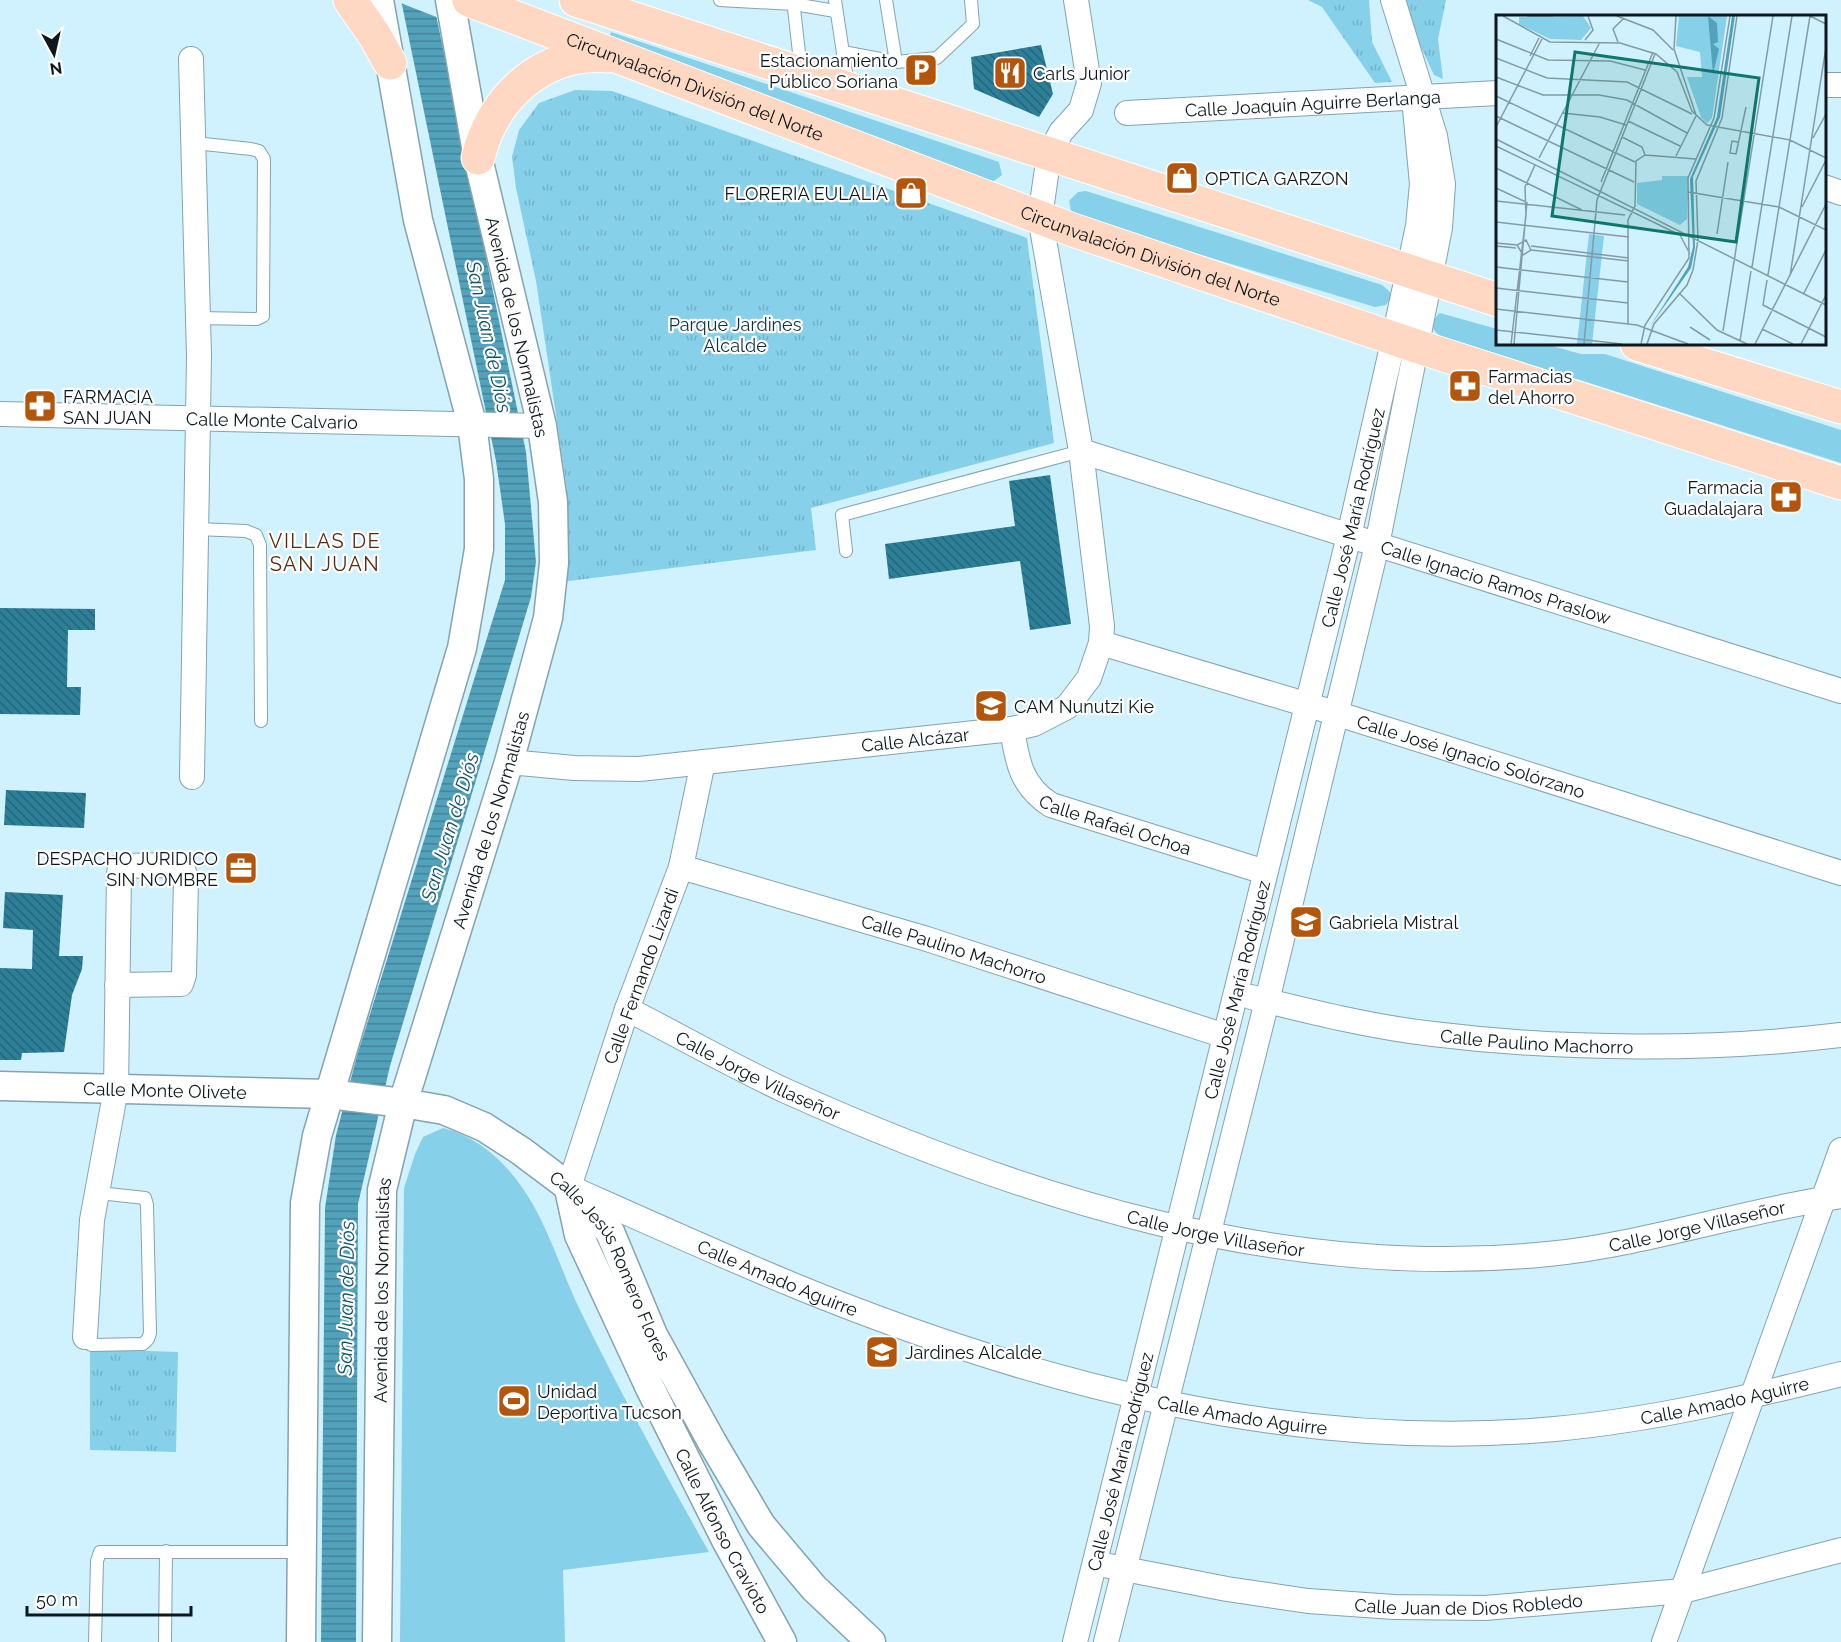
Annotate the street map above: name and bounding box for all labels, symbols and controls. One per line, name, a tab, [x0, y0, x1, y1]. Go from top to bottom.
inset map	[1496, 15, 1826, 345]
north arrow	[24, 24, 84, 84]
street label: Circunvalación División del Norte	[564, 28, 827, 145]
place label: Estacionamiento Público Soriana	[760, 50, 898, 92]
parking icon: Estacionamiento Público Soriana	[903, 52, 939, 88]
restaurant icon: Carls Junior	[992, 55, 1028, 91]
text: N	[49, 58, 63, 79]
place label: Carls Junior	[1033, 63, 1131, 84]
street label: Calle Joaquín Aguirre Berlanga	[1184, 86, 1441, 120]
shop icon: OPTICA GARZON	[1164, 160, 1200, 196]
place label: OPTICA GARZON	[1205, 168, 1349, 189]
shop icon: FLORERIA EULALIA	[893, 175, 929, 211]
place label: FLORERIA EULALIA	[724, 183, 888, 204]
street label: Circunvalación División del Norte	[1018, 201, 1284, 310]
street label: Avenida de los Normalistas	[481, 215, 553, 440]
water label: San Juan de Diós	[461, 258, 517, 416]
park label: Parque Jardines Alcalde	[669, 314, 802, 356]
place label: Farmacias del Ahorro	[1488, 366, 1575, 408]
pharmacy icon: Farmacias del Ahorro	[1447, 368, 1483, 404]
place label: FARMACIA SAN JUAN	[63, 386, 153, 428]
pharmacy icon: FARMACIA SAN JUAN	[22, 388, 58, 424]
street label: Calle José María Rodríguez	[1316, 406, 1388, 630]
street label: Calle Monte Calvario	[186, 408, 358, 432]
place label: Farmacia Guadalajara	[1664, 477, 1763, 519]
pharmacy icon: Farmacia Guadalajara	[1768, 479, 1804, 515]
district label: VILLAS DE SAN JUAN	[269, 529, 381, 576]
street label: Calle Ignacio Ramos Praslow	[1378, 536, 1614, 628]
school or university icon: CAM Nunutzi Kie	[973, 688, 1009, 724]
place label: CAM Nunutzi Kie	[1014, 696, 1154, 717]
street label: Avenida de los Normalistas	[447, 708, 533, 931]
street label: Calle José Ignacio Solórzano	[1354, 710, 1588, 802]
street label: Calle Alcázar	[860, 723, 971, 756]
water label: San Juan de Diós	[416, 749, 484, 905]
street label: Calle Rafaél Ochoa	[1035, 790, 1194, 859]
place label: DESPACHO JURIDICO SIN NOMBRE	[37, 848, 218, 890]
office icon: DESPACHO JURIDICO SIN NOMBRE	[223, 850, 259, 886]
street label: Calle José María Rodríguez	[1199, 878, 1274, 1101]
street label: Calle Fernando Lizardi	[599, 885, 683, 1067]
school or university icon: Gabriela Mistral	[1288, 904, 1324, 940]
street label: Calle Paulino Machorro	[859, 910, 1050, 988]
place label: Gabriela Mistral	[1329, 912, 1458, 933]
street label: Calle Paulino Machorro	[1439, 1024, 1634, 1057]
street label: Calle Jorge Villaseñor	[672, 1026, 844, 1124]
street label: Calle Monte Olivete	[83, 1078, 247, 1103]
street label: Calle Jesús Romero Flores	[546, 1166, 675, 1364]
street label: Avenida de los Normalistas	[369, 1175, 395, 1403]
street label: Calle Jorge Villaseñor	[1607, 1196, 1788, 1256]
street label: Calle Jorge Villaseñor	[1125, 1205, 1306, 1260]
water label: San Juan de Diós	[333, 1220, 359, 1376]
street label: Calle Amado Aguirre	[694, 1235, 861, 1320]
school or university icon: Jardines Alcalde	[864, 1334, 900, 1370]
place label: Jardines Alcalde	[905, 1342, 1042, 1363]
street label: Calle José María Rodríguez	[1083, 1350, 1157, 1573]
street label: Calle Amado Aguirre	[1639, 1372, 1811, 1428]
place label: Unidad Deportiva Tucson	[537, 1381, 682, 1423]
sports icon: Unidad Deportiva Tucson	[496, 1383, 532, 1419]
street label: Calle Amado Aguirre	[1156, 1391, 1329, 1438]
street label: Calle Alfonso Cravioto	[671, 1445, 775, 1617]
scale bar	[27, 1579, 190, 1617]
text: 50 m	[36, 1589, 78, 1610]
street label: Calle Juan de Dios Robledo	[1354, 1589, 1584, 1619]

